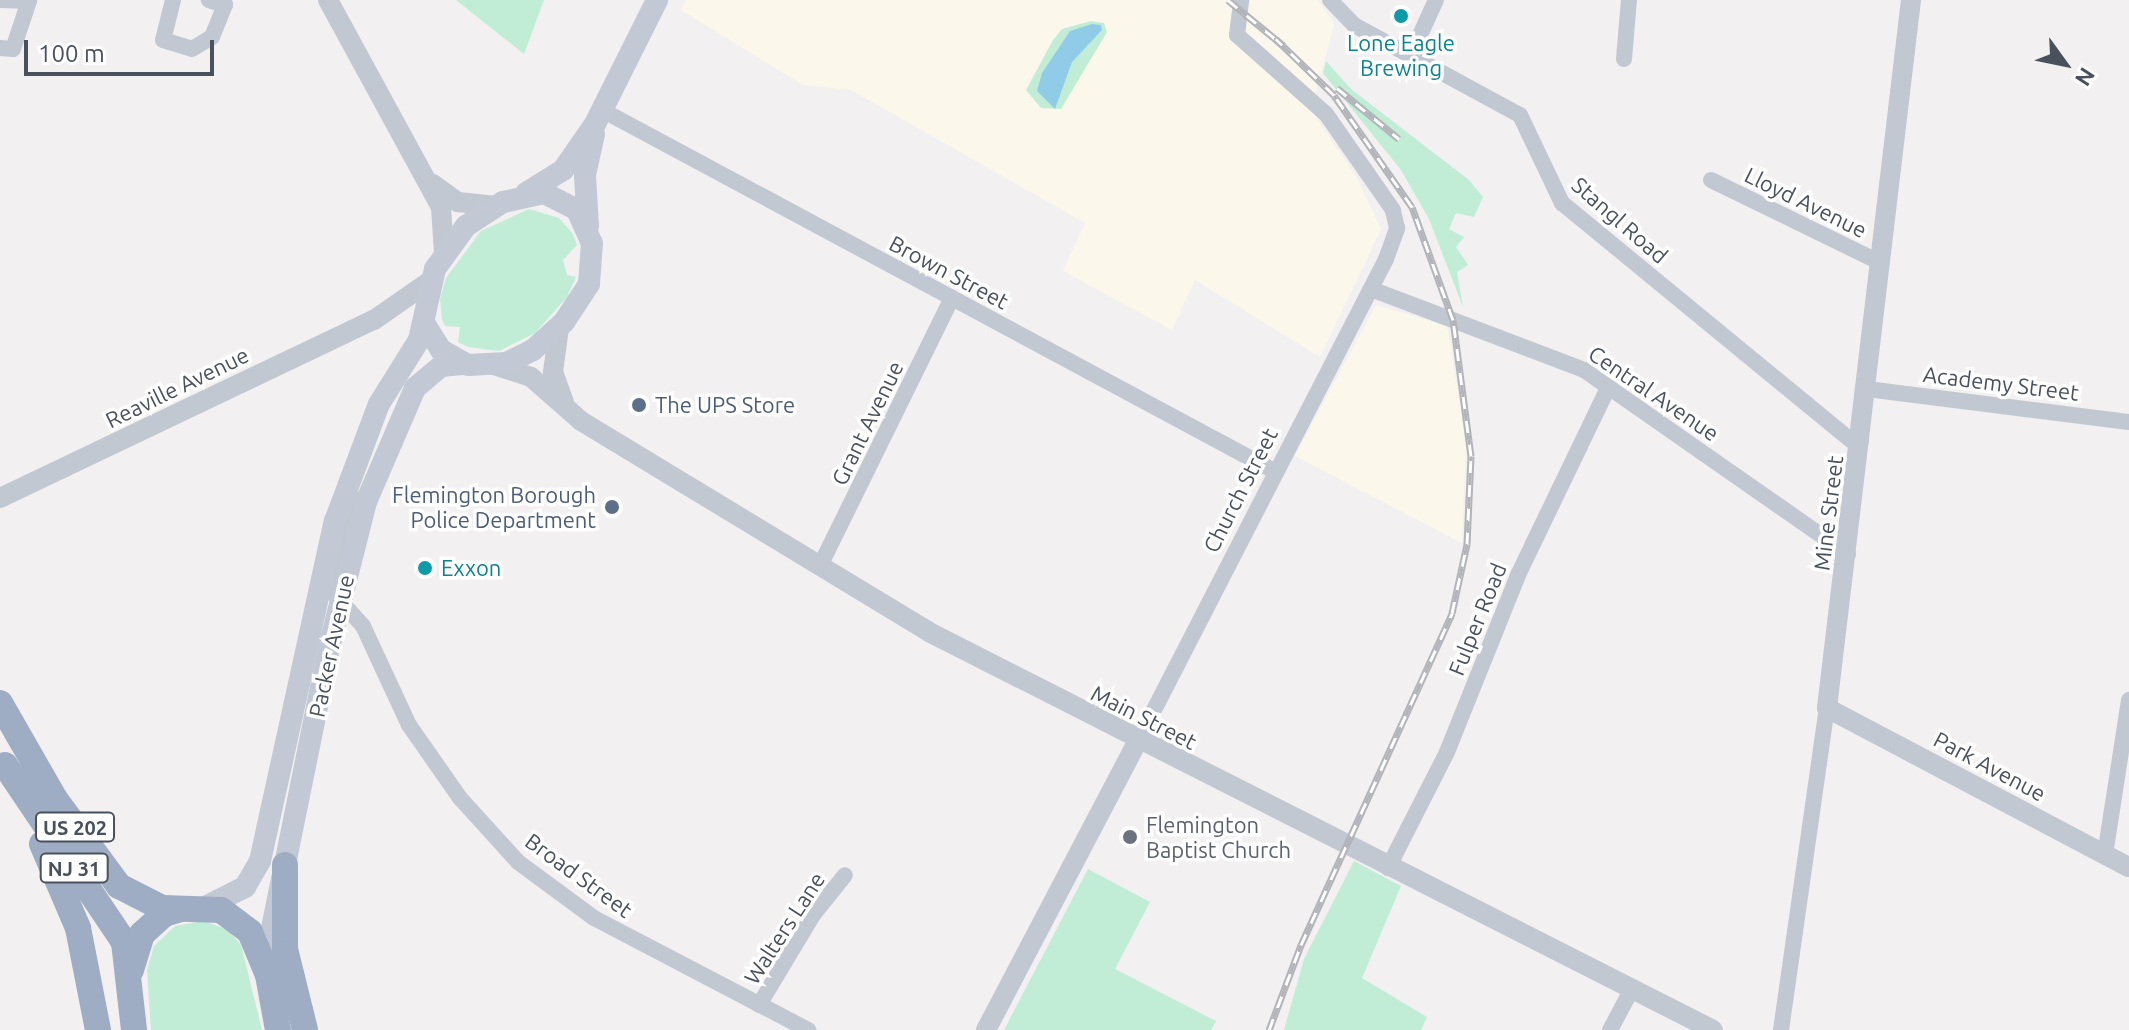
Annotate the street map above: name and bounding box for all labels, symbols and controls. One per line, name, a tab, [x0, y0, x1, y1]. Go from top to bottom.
marker: Lone Eagle Brewing	[1392, 7, 1410, 25]
scale bar	[28, 24, 218, 74]
north arrow	[2025, 24, 2105, 104]
place label: Lone Eagle Brewing	[1347, 29, 1455, 80]
text: 100 m	[38, 40, 105, 67]
text: N	[2071, 64, 2101, 91]
street label: Lloyd Avenue	[1741, 161, 1871, 243]
street label: Stangl Road	[1567, 171, 1673, 269]
street label: Brown Street	[885, 230, 1013, 314]
street label: Central Avenue	[1584, 340, 1724, 446]
street label: Reaville Avenue	[101, 341, 253, 433]
street label: Grant Avenue	[826, 357, 908, 489]
street label: Academy Street	[1922, 360, 2080, 406]
place label: The UPS Store	[655, 392, 795, 418]
marker: The UPS Store	[630, 396, 648, 414]
street label: Church Street	[1197, 423, 1283, 557]
street label: Mine Street	[1808, 454, 1848, 572]
place label: Flemington Borough Police Department	[392, 481, 596, 532]
marker: Flemington Borough Police Department	[603, 498, 621, 516]
place label: Exxon	[441, 555, 501, 581]
marker: Exxon	[416, 559, 434, 577]
street label: Fulper Road	[1443, 559, 1511, 679]
street label: Packer Avenue	[303, 572, 359, 720]
street label: Main Street	[1087, 679, 1201, 755]
street label: Park Avenue	[1930, 726, 2050, 806]
road number: US 202	[35, 811, 115, 843]
place label: Flemington Baptist Church	[1146, 811, 1291, 862]
street label: Broad Street	[520, 827, 638, 923]
marker: Flemington Baptist Church	[1121, 828, 1139, 846]
road number: NJ 31	[38, 852, 110, 884]
street label: Walters Lane	[738, 867, 830, 989]

